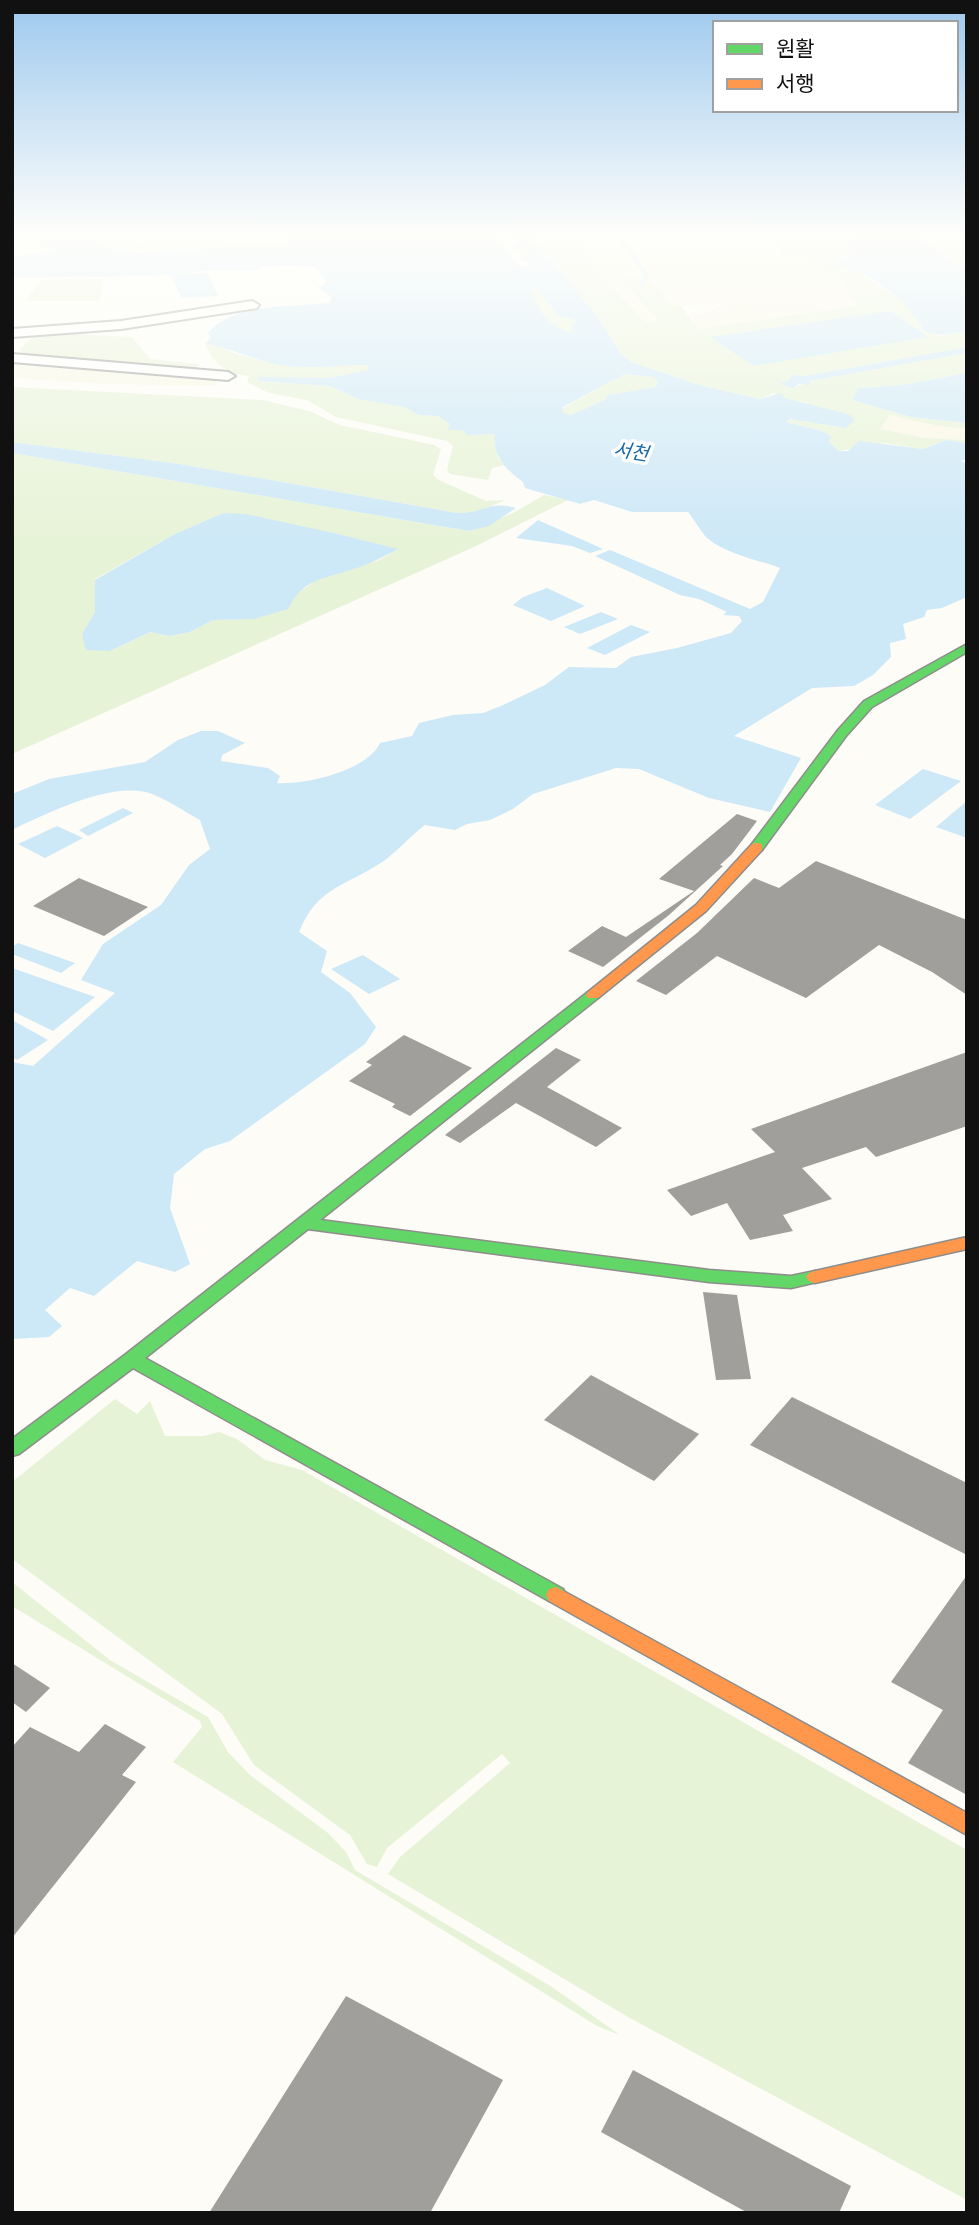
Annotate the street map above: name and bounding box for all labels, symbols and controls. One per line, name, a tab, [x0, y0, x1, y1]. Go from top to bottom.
legend	[713, 21, 958, 112]
text: 원활	[776, 35, 815, 62]
text: 서행	[776, 70, 815, 97]
water label: 서천	[612, 436, 652, 466]

